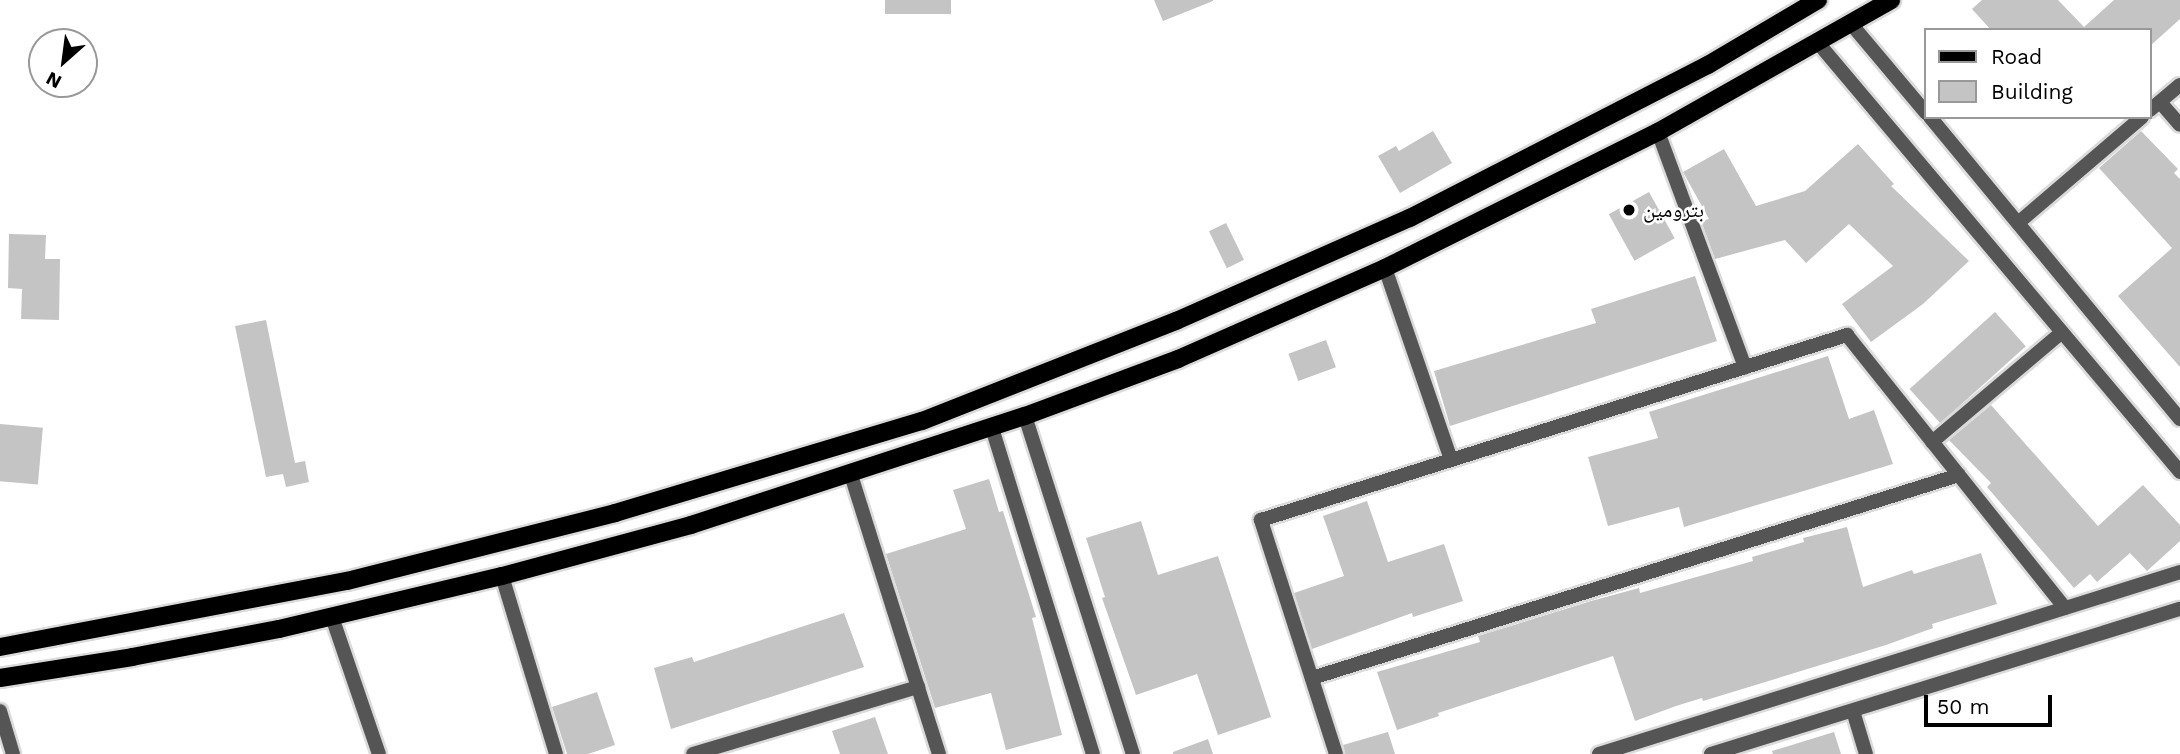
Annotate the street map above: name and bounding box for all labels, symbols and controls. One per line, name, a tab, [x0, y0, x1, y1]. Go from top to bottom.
north arrow	[28, 28, 98, 98]
legend	[1924, 28, 2152, 119]
text: Road	[1991, 44, 2042, 69]
text: N	[42, 67, 65, 94]
text: Building	[1991, 79, 2073, 104]
place label: بترومين	[1643, 197, 1704, 223]
marker: بترومين	[1621, 202, 1637, 218]
scale bar	[1928, 680, 2056, 724]
text: 50 m	[1937, 694, 1989, 719]

